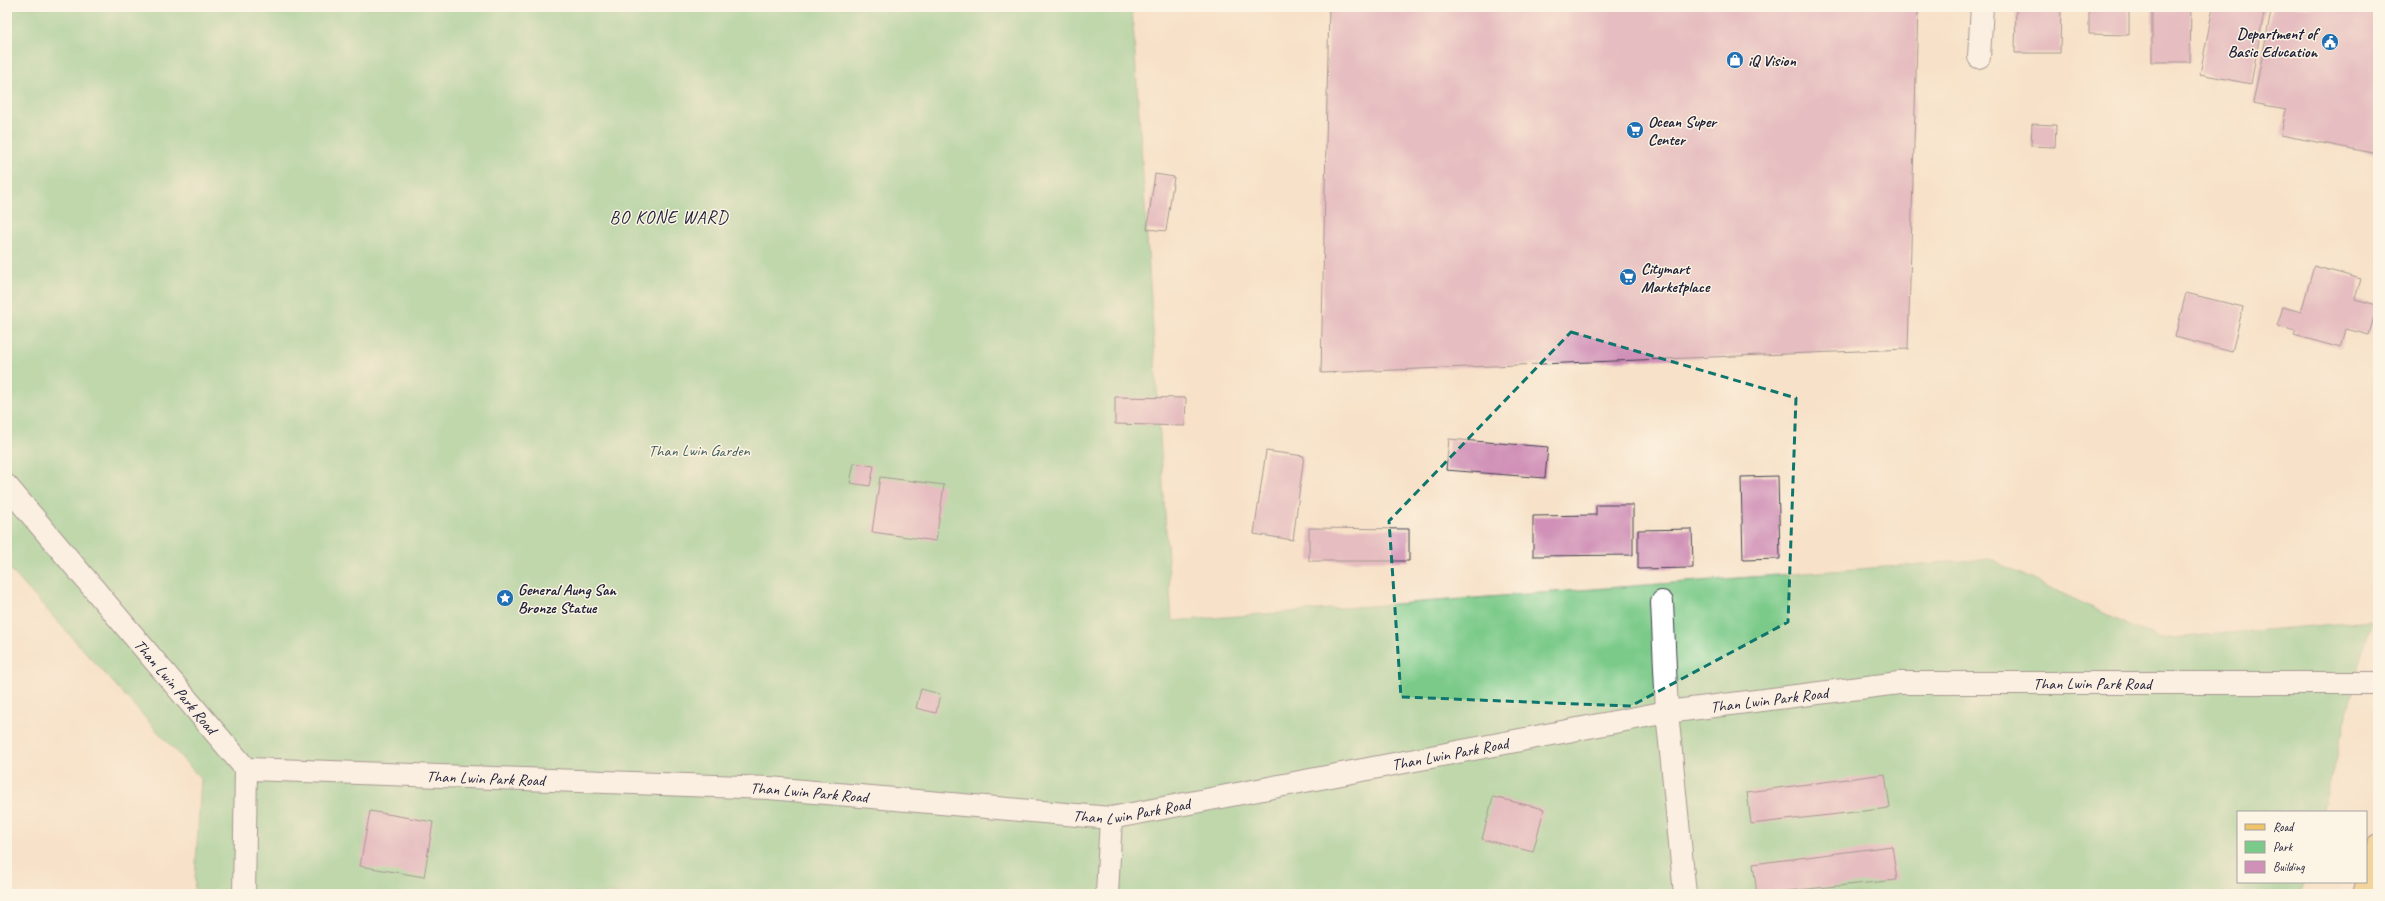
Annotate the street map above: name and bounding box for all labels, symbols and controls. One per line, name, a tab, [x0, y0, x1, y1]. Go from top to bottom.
place label: Department of Basic Education	[2228, 24, 2321, 62]
public building icon: Department of Basic Education	[2320, 32, 2340, 52]
shop icon: iQ Vision	[1725, 50, 1745, 70]
place label: iQ Vision	[1748, 51, 1796, 71]
place label: Ocean Super Center	[1648, 112, 1718, 150]
supermarket icon: Ocean Super Center	[1625, 120, 1645, 140]
district label: BO KONE WARD	[610, 206, 729, 228]
place label: Citymart Marketplace	[1641, 259, 1711, 297]
supermarket icon: Citymart Marketplace	[1618, 267, 1638, 287]
park label: Than Lwin Garden	[648, 441, 750, 461]
place label: General Aung San Bronze Statue	[518, 580, 618, 618]
place icon: General Aung San Bronze Statue	[495, 588, 515, 608]
street label: Than Lwin Park Road	[130, 635, 223, 740]
street label: Than Lwin Park Road	[2033, 674, 2154, 694]
street label: Than Lwin Park Road	[1709, 683, 1832, 717]
street label: Than Lwin Park Road	[1390, 733, 1513, 775]
street label: Than Lwin Park Road	[426, 767, 547, 791]
street label: Than Lwin Park Road	[750, 778, 871, 808]
street label: Than Lwin Park Road	[1072, 794, 1194, 829]
legend	[2237, 811, 2367, 883]
text: Road	[2273, 819, 2295, 835]
text: Park	[2273, 839, 2294, 855]
text: Building	[2273, 859, 2305, 875]

